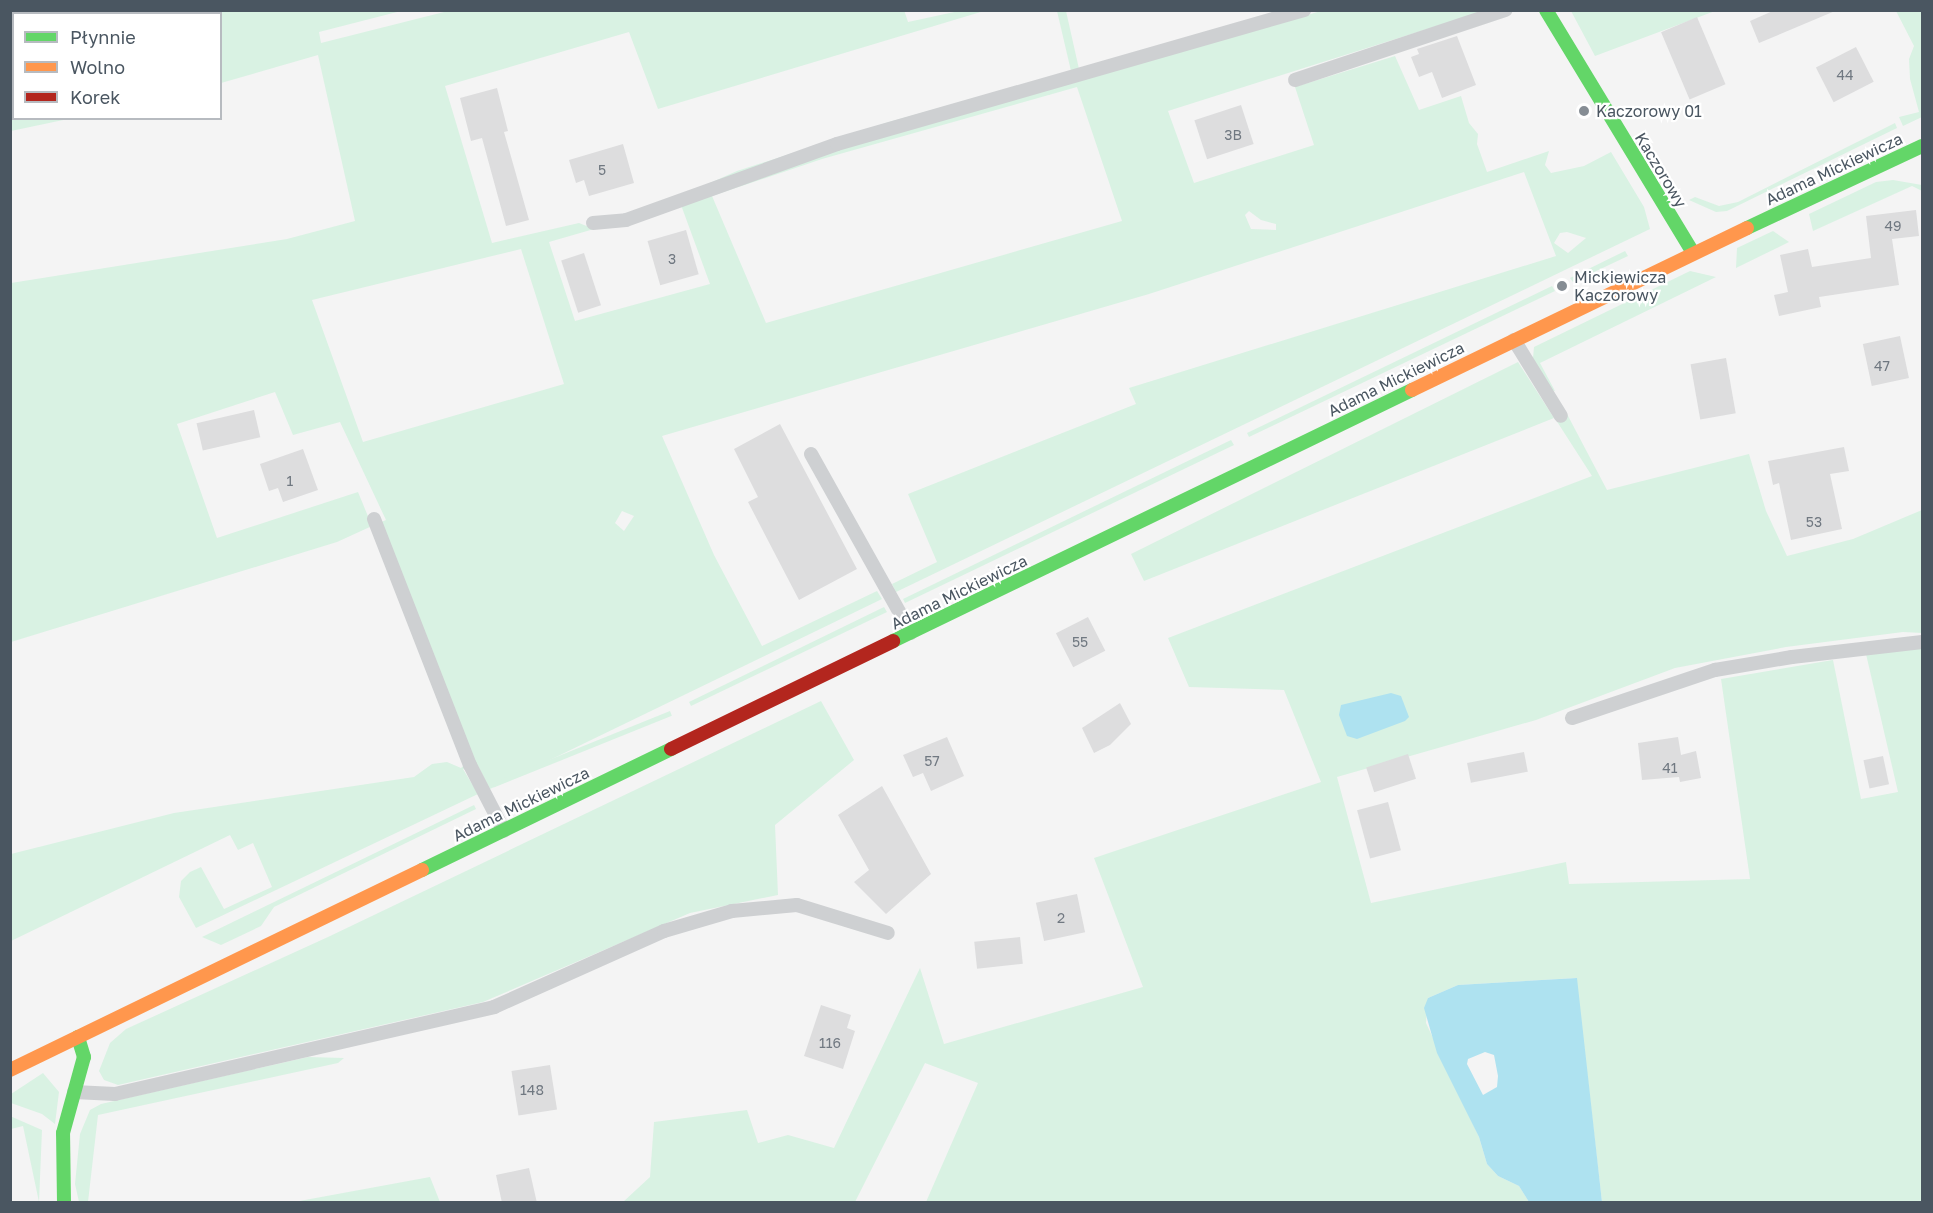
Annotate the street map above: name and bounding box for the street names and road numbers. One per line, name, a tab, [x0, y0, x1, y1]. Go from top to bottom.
street label: Kaczorowy	[1631, 129, 1691, 211]
street label: Adama Mickiewicza	[1762, 129, 1906, 209]
street label: Adama Mickiewicza	[1325, 338, 1467, 420]
street label: Adama Mickiewicza	[888, 551, 1030, 633]
street label: Adama Mickiewicza	[450, 763, 592, 845]

